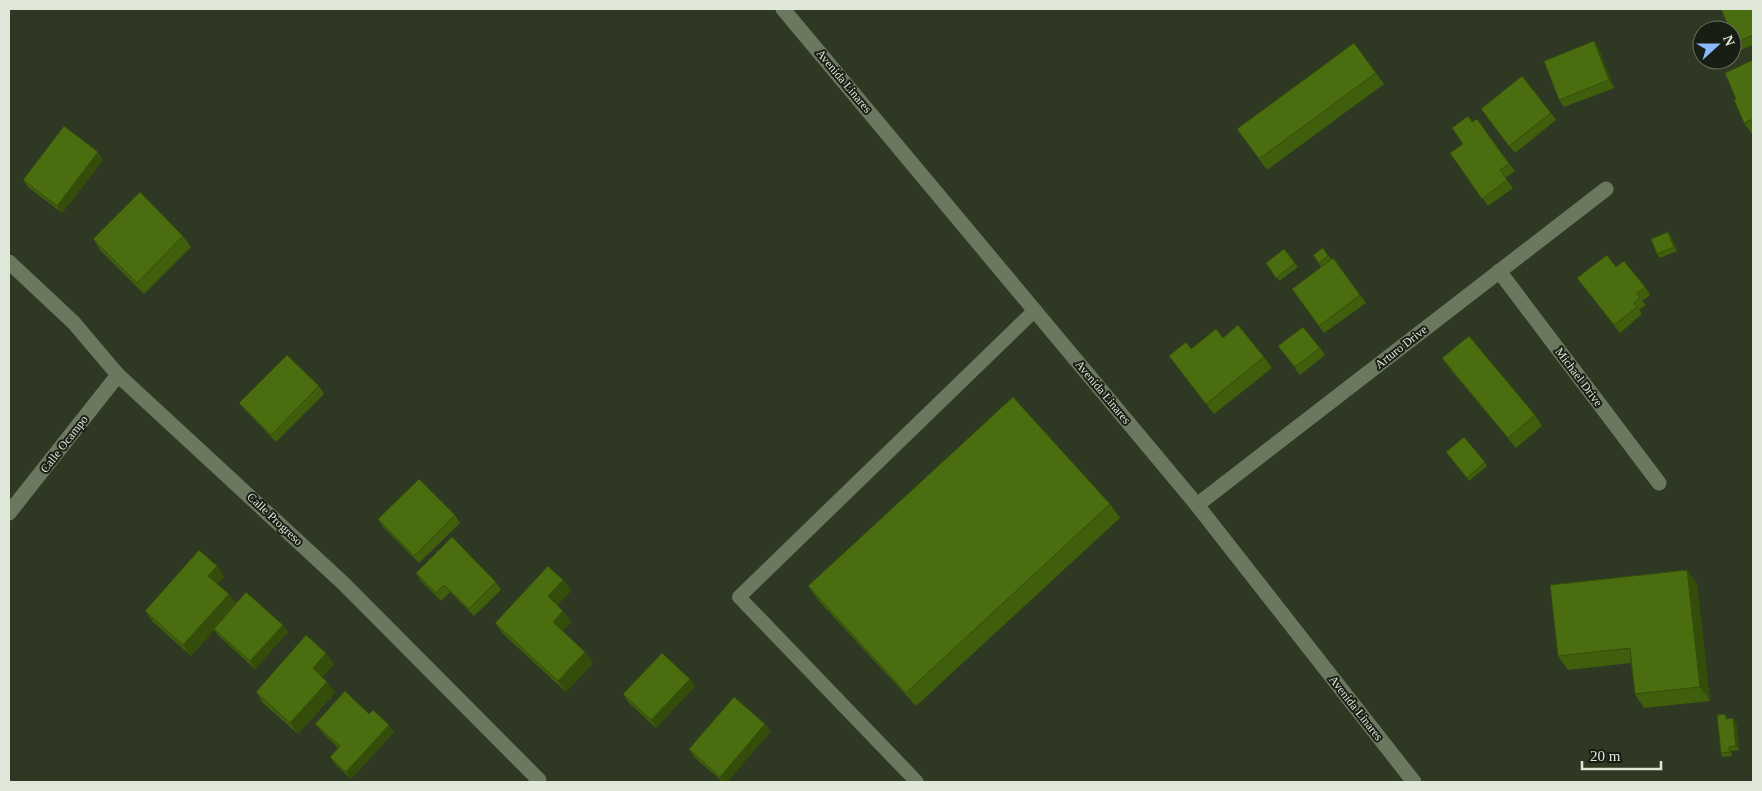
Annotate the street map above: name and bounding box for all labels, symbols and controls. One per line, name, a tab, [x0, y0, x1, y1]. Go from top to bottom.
north arrow	[1692, 20, 1742, 70]
text: N	[1720, 33, 1737, 48]
street label: Avenida Linares	[813, 46, 875, 116]
street label: Arturo Drive	[1372, 322, 1430, 372]
street label: Michael Drive	[1552, 345, 1606, 409]
street label: Avenida Linares	[1072, 357, 1134, 427]
street label: Calle Ocampo	[37, 413, 91, 475]
street label: Calle Progreso	[244, 490, 306, 548]
street label: Avenida Linares	[1326, 673, 1386, 744]
scale bar	[1582, 738, 1661, 770]
text: 20 m	[1590, 748, 1621, 764]

